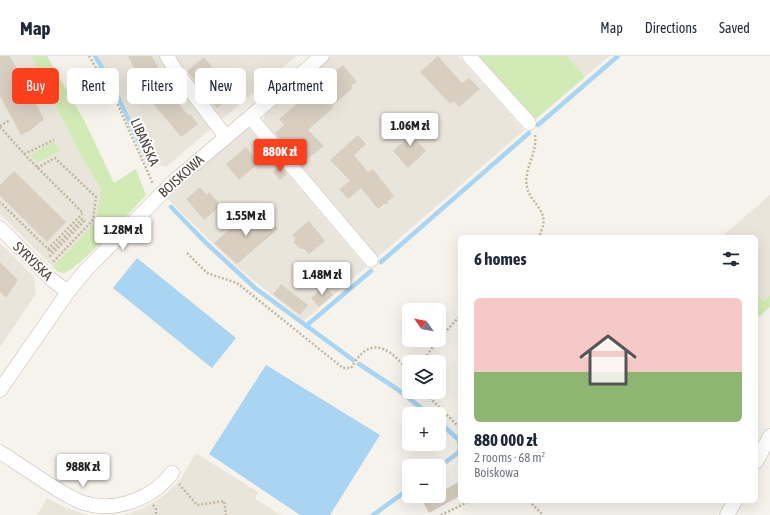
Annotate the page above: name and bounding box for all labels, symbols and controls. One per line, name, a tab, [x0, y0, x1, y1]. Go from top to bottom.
text: Map	[20, 17, 51, 39]
text: Map	[600, 20, 623, 36]
text: Directions	[645, 20, 697, 36]
text: Saved	[719, 20, 750, 36]
chip: Buy	[12, 68, 59, 104]
chip: Rent	[67, 68, 119, 104]
chip: Filters	[127, 68, 187, 104]
chip: New	[195, 68, 246, 104]
chip: Apartment	[254, 68, 337, 104]
pin: 1.06M zł	[369, 113, 451, 147]
street label: LIBAŃSKA	[127, 116, 163, 168]
text: 1.06M zł	[390, 118, 430, 133]
pin: 880K zł	[243, 139, 317, 173]
text: 880K zł	[263, 144, 297, 159]
street label: BOISKOWA	[155, 151, 207, 201]
pin: 1.55M zł	[205, 203, 287, 237]
text: 1.55M zł	[226, 208, 266, 223]
pin: 1.28M zł	[82, 217, 164, 251]
text: 1.28M zł	[103, 222, 143, 237]
street label: SYRYJSKA	[10, 238, 56, 284]
icon: filters	[720, 248, 742, 270]
text: 6 homes	[474, 249, 527, 269]
pin: 1.48M zł	[281, 262, 363, 296]
text: 1.48M zł	[302, 267, 342, 282]
north arrow	[402, 303, 446, 347]
map controls	[402, 303, 446, 503]
icon: home	[572, 324, 644, 396]
button: layers	[402, 355, 446, 399]
button: +	[402, 407, 446, 451]
text: 880 000 zł	[474, 430, 537, 450]
text: 2 rooms · 68 m²	[474, 450, 545, 465]
pin: 988K zł	[46, 454, 120, 488]
text: 988K zł	[66, 459, 100, 474]
button: −	[402, 459, 446, 503]
text: Boiskowa	[474, 465, 519, 480]

